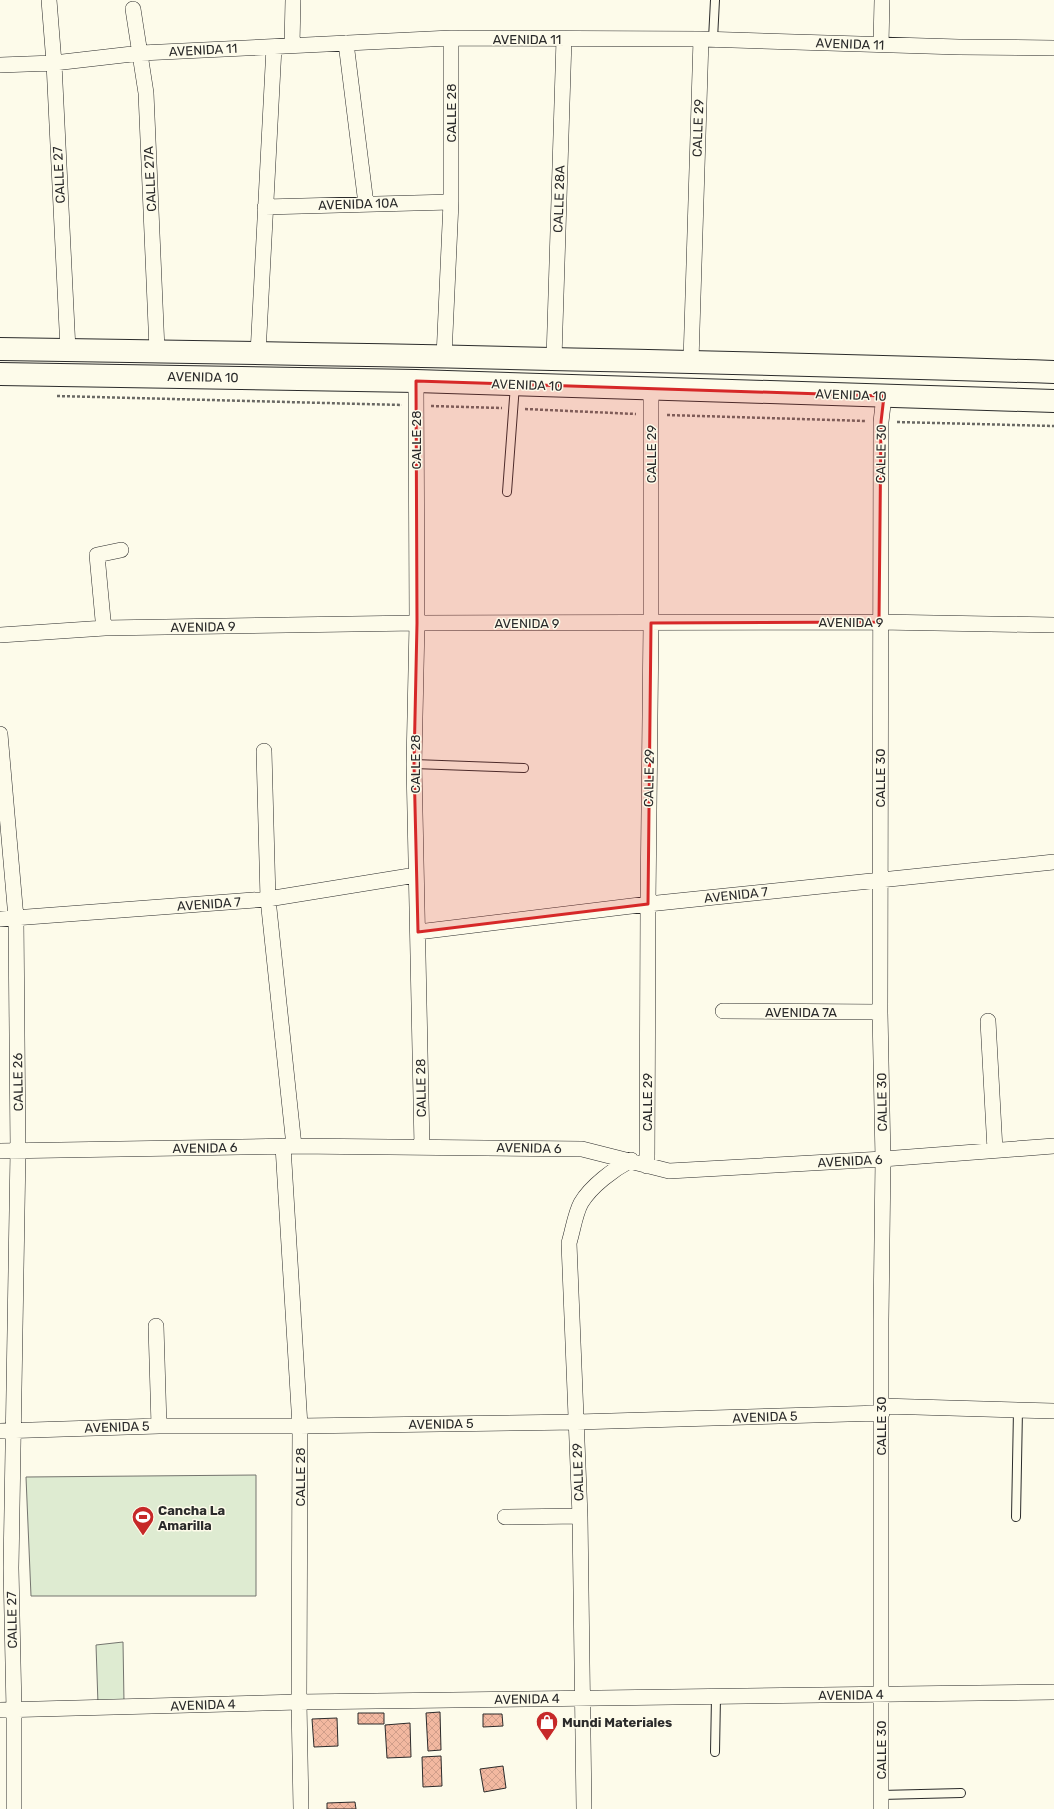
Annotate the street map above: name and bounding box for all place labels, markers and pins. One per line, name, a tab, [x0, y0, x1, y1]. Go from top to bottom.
place label: Cancha La Amarilla	[158, 1503, 225, 1533]
sports icon: Cancha La Amarilla	[130, 1504, 156, 1537]
shop icon: Mundi Materiales	[534, 1709, 560, 1742]
place label: Mundi Materiales	[562, 1715, 672, 1730]

